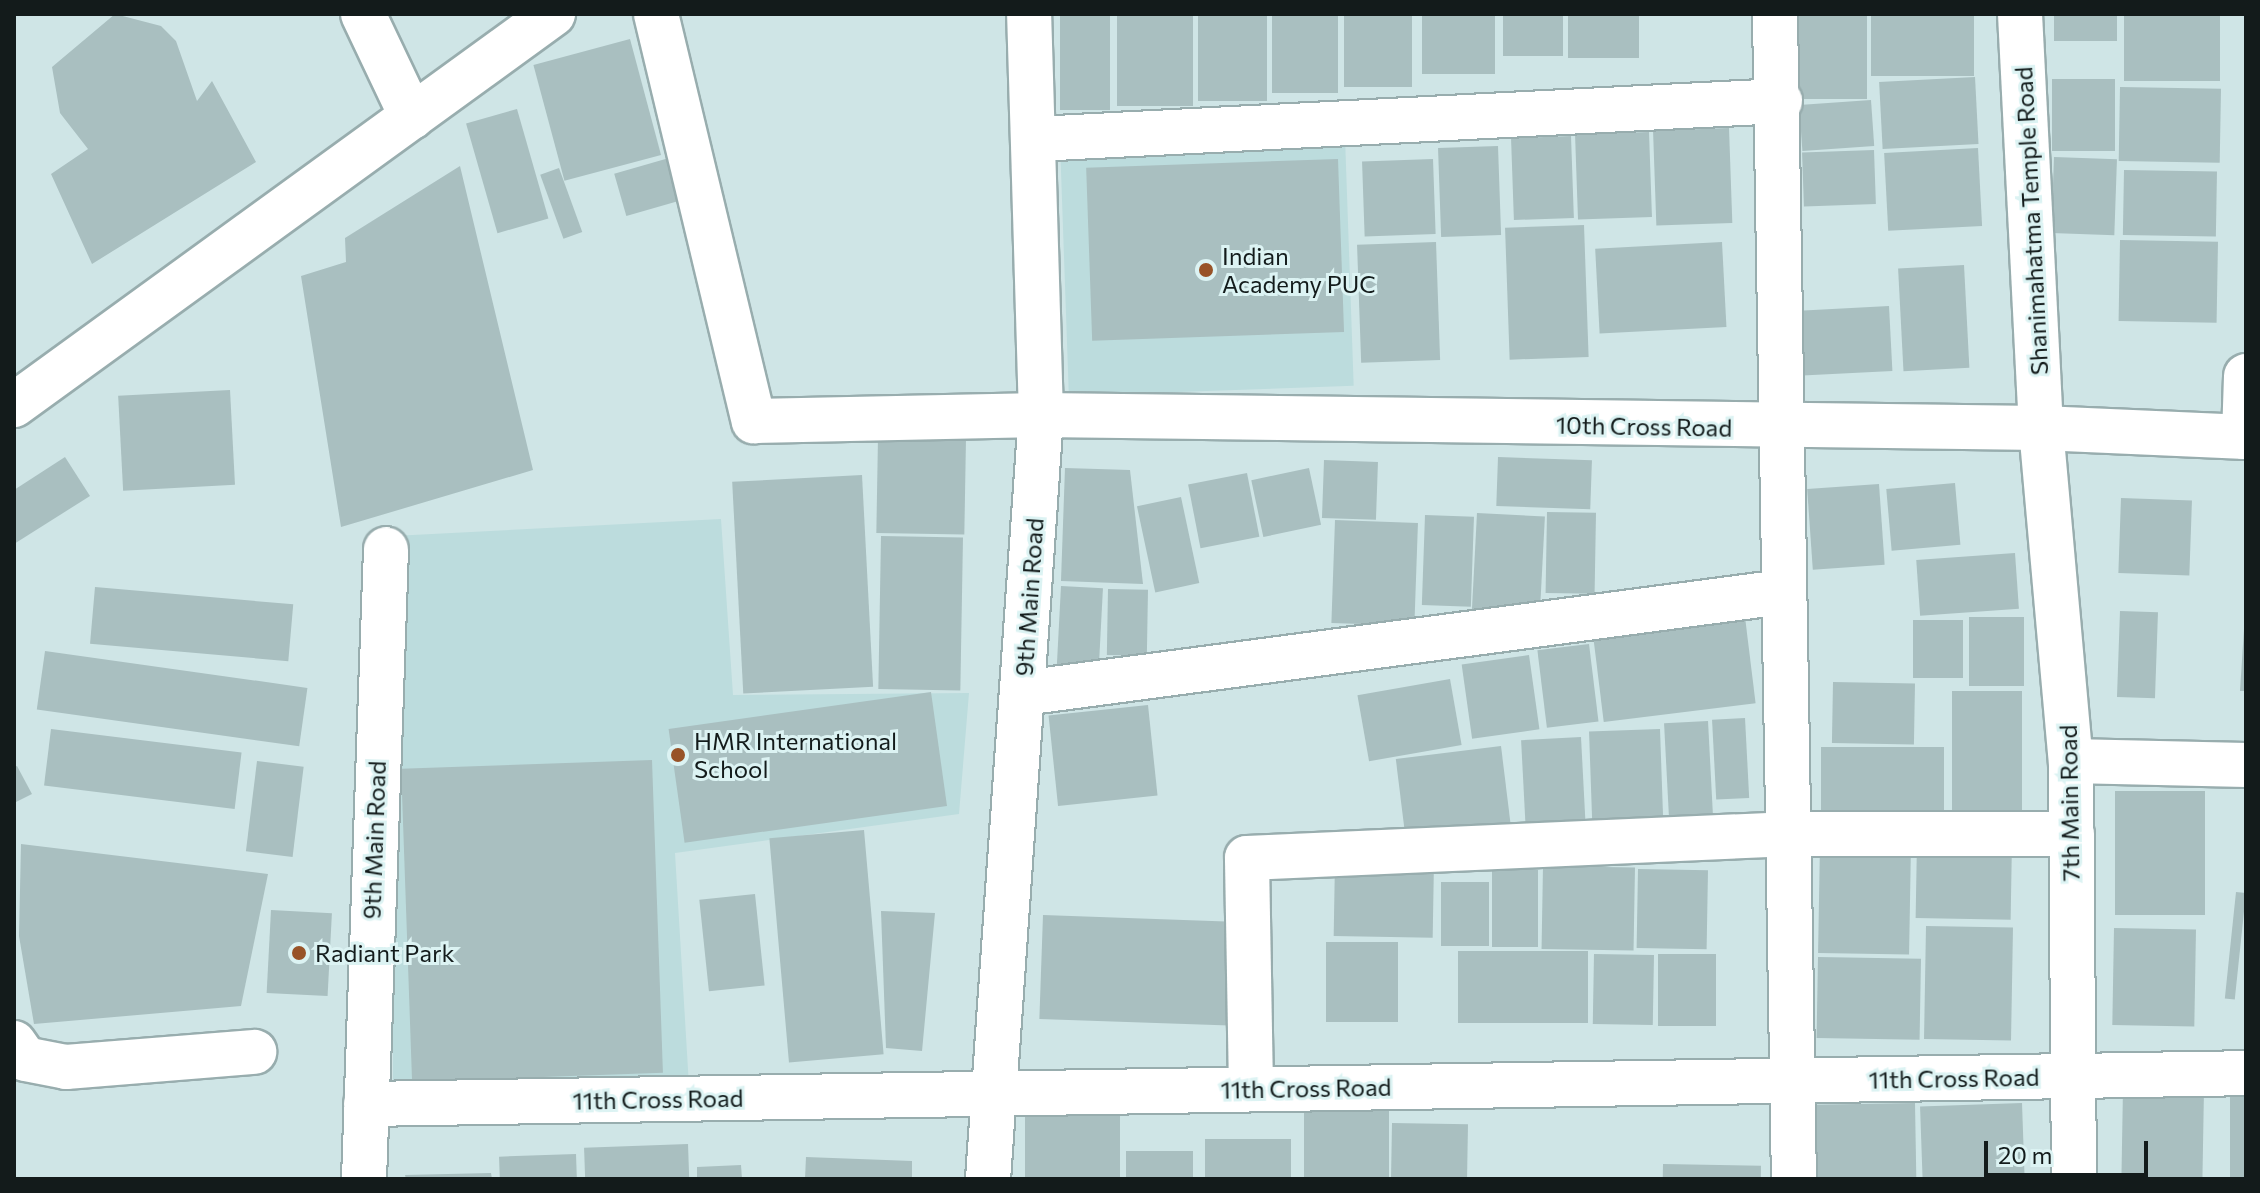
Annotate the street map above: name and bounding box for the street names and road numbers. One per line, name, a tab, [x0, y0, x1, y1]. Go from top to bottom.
street label: Shanimahatma Temple Road	[2009, 66, 2053, 376]
street label: 10th Cross Road	[1556, 410, 1732, 442]
street label: 9th Main Road	[1009, 517, 1049, 677]
street label: 7th Main Road	[2053, 724, 2085, 882]
street label: 9th Main Road	[357, 760, 391, 920]
street label: 11th Cross Road	[1868, 1062, 2040, 1094]
street label: 11th Cross Road	[1220, 1072, 1392, 1104]
street label: 11th Cross Road	[572, 1083, 744, 1115]

